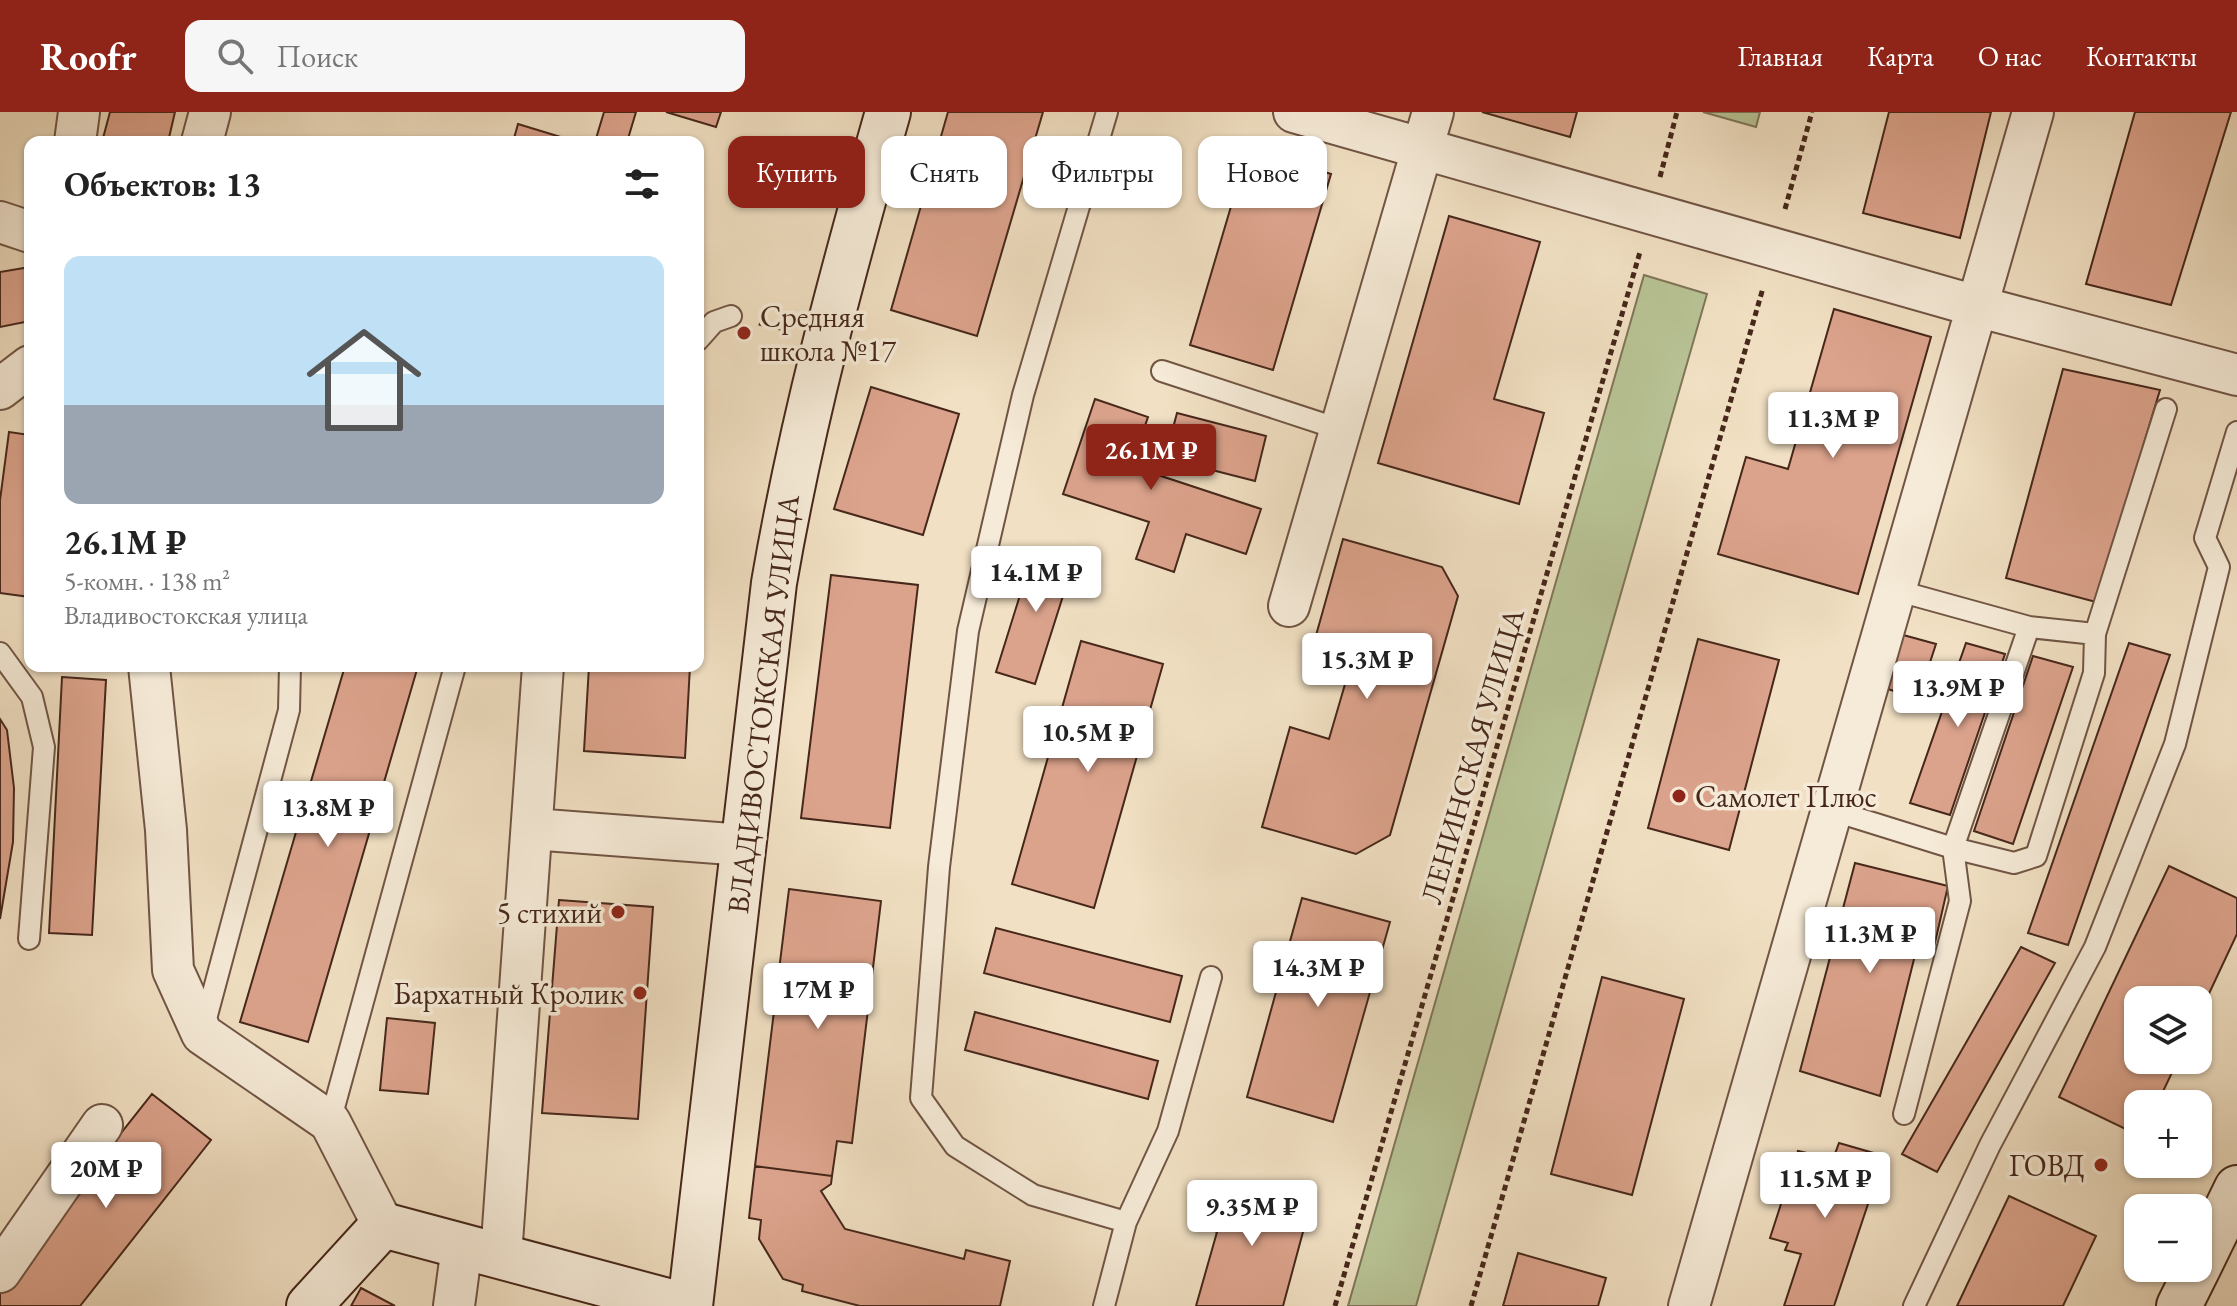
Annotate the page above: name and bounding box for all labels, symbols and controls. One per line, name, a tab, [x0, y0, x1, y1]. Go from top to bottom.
search box	[185, 20, 745, 92]
text: Roofr	[40, 32, 137, 81]
icon: search	[213, 34, 257, 78]
text: Поиск	[277, 37, 358, 76]
text: Главная	[1738, 38, 1823, 74]
text: Карта	[1867, 38, 1934, 74]
text: О нас	[1978, 38, 2042, 74]
text: Контакты	[2086, 38, 2197, 74]
chip: Купить	[728, 136, 865, 208]
chip: Снять	[881, 136, 1007, 208]
chip: Фильтры	[1023, 136, 1182, 208]
chip: Новое	[1198, 136, 1327, 208]
text: Объектов: 13	[64, 162, 261, 206]
icon: filters	[620, 162, 664, 206]
place label: Средняя школа №17	[760, 297, 896, 370]
icon: home	[292, 308, 436, 452]
marker: Средняя школа №17	[735, 324, 753, 342]
pin: 11.3M ₽	[1759, 392, 1907, 460]
text: 11.3M ₽	[1786, 401, 1880, 435]
pin: 26.1M ₽	[1077, 424, 1225, 492]
text: 26.1M ₽	[1104, 433, 1198, 467]
street label: ВЛАДИВОСТОКСКАЯ УЛИЦА	[718, 492, 808, 916]
text: 26.1M ₽	[64, 520, 187, 564]
pin: 14.1M ₽	[962, 546, 1110, 614]
text: 14.1M ₽	[989, 555, 1083, 589]
text: 5-комн. · 138 m²	[64, 564, 230, 598]
text: Владивостокская улица	[64, 598, 308, 632]
street label: ЛЕНИНСКАЯ УЛИЦА	[1411, 604, 1533, 908]
pin: 15.3M ₽	[1293, 633, 1441, 701]
text: 15.3M ₽	[1320, 642, 1414, 676]
pin: 13.9M ₽	[1884, 661, 2032, 729]
text: 13.9M ₽	[1911, 670, 2005, 704]
pin: 10.5M ₽	[1014, 706, 1162, 774]
text: 10.5M ₽	[1041, 715, 1135, 749]
place label: Самолет Плюс	[1695, 777, 1877, 816]
pin: 13.8M ₽	[254, 781, 402, 849]
marker: Самолет Плюс	[1670, 787, 1688, 805]
text: 13.8M ₽	[281, 790, 375, 824]
place label: 5 стихий	[497, 893, 602, 932]
marker: 5 стихий	[609, 903, 627, 921]
pin: 11.3M ₽	[1796, 907, 1944, 975]
text: 11.3M ₽	[1823, 916, 1917, 950]
pin: 14.3M ₽	[1244, 941, 1392, 1009]
text: 14.3M ₽	[1271, 950, 1365, 984]
pin: 17M ₽	[762, 963, 874, 1031]
text: 17M ₽	[781, 972, 855, 1006]
place label: Бархатный Кролик	[393, 974, 624, 1013]
marker: Бархатный Кролик	[631, 984, 649, 1002]
map controls	[2124, 986, 2212, 1282]
button: layers	[2124, 986, 2212, 1074]
button: +	[2124, 1090, 2212, 1178]
pin: 20M ₽	[50, 1142, 162, 1210]
place label: ГОВД	[2009, 1146, 2085, 1185]
text: 20M ₽	[69, 1151, 143, 1185]
pin: 11.5M ₽	[1751, 1152, 1899, 1220]
marker: ГОВД	[2092, 1156, 2110, 1174]
text: 11.5M ₽	[1778, 1161, 1872, 1195]
pin: 9.35M ₽	[1178, 1180, 1326, 1248]
text: 9.35M ₽	[1205, 1189, 1299, 1223]
button: −	[2124, 1194, 2212, 1282]

